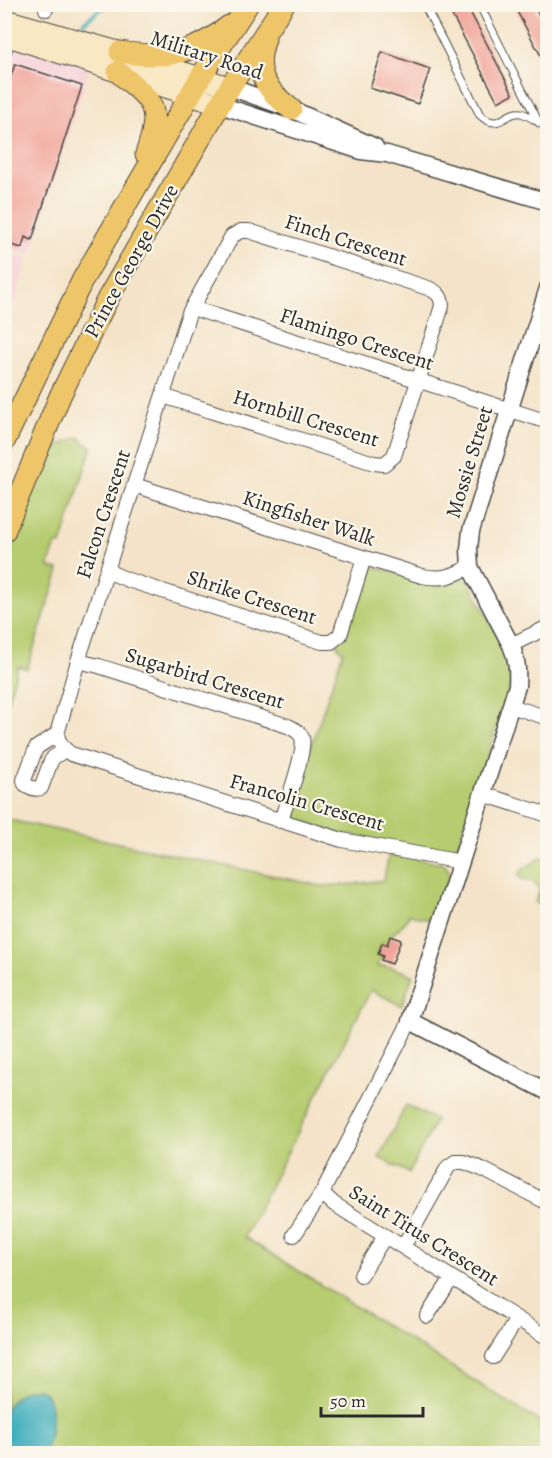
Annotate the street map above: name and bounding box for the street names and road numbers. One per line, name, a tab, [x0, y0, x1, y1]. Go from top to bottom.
street label: Military Road	[147, 24, 268, 87]
street label: Prince George Drive	[77, 179, 185, 343]
street label: Finch Crescent	[281, 207, 411, 273]
street label: Flamingo Crescent	[276, 301, 438, 377]
street label: Hornbill Crescent	[230, 382, 382, 454]
street label: Mossie Street	[439, 402, 499, 521]
street label: Falcon Crescent	[69, 446, 137, 582]
street label: Kingfisher Walk	[239, 483, 379, 553]
street label: Shrike Crescent	[184, 563, 320, 631]
street label: Sugarbird Crescent	[122, 640, 288, 716]
street label: Francolin Crescent	[226, 766, 388, 838]
street label: Saint Titus Crescent	[344, 1178, 504, 1292]

